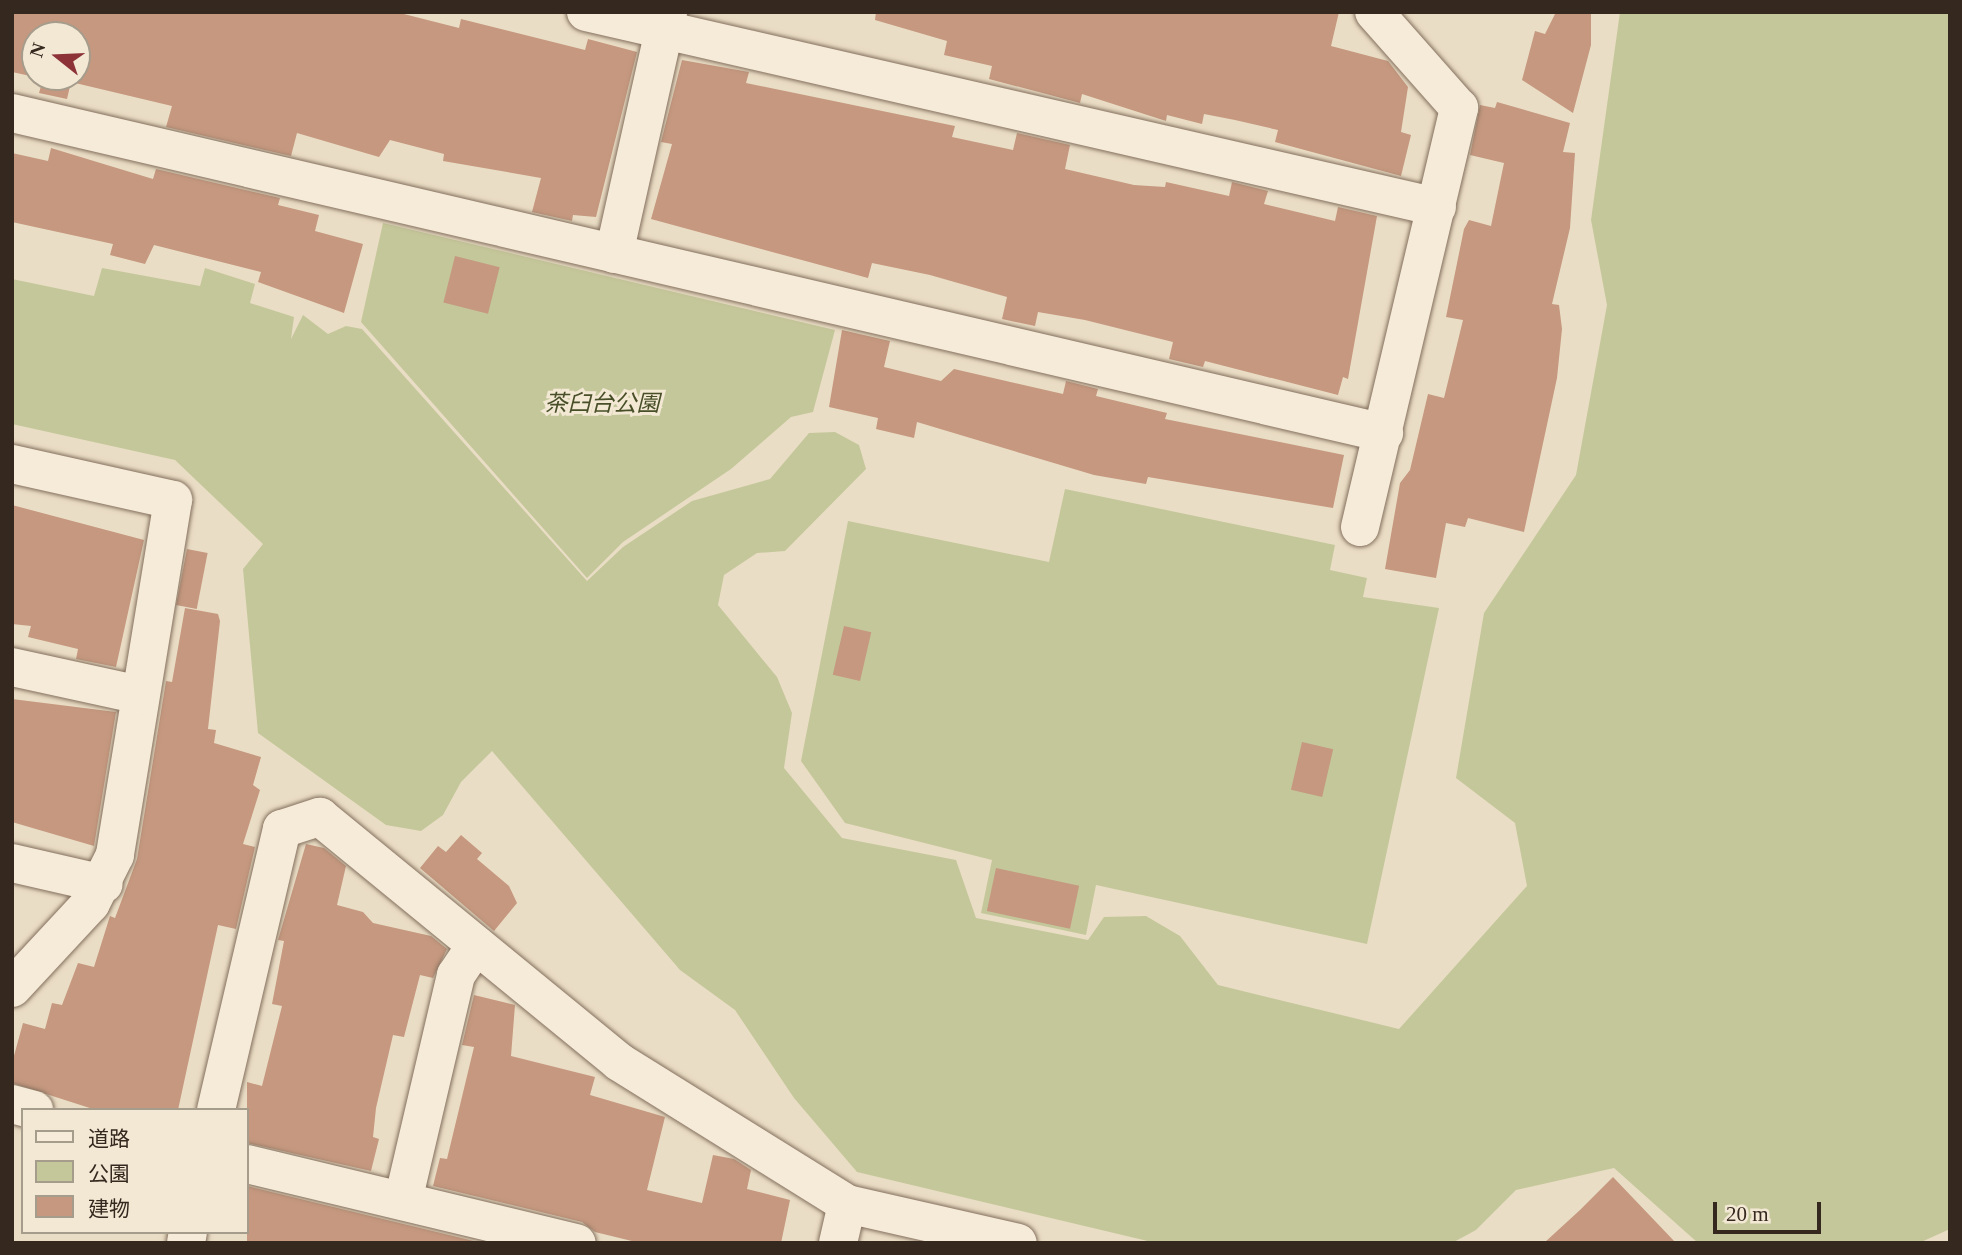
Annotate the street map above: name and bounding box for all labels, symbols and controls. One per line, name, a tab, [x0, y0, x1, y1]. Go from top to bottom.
north arrow	[21, 21, 91, 91]
text: N	[25, 40, 50, 60]
park label: 茶臼台公園	[545, 390, 659, 418]
legend	[21, 1108, 248, 1234]
text: 道路	[88, 1127, 130, 1151]
text: 公園	[88, 1162, 130, 1186]
scale bar	[1717, 1188, 1826, 1232]
text: 建物	[88, 1197, 130, 1221]
text: 20 m	[1726, 1202, 1769, 1226]

